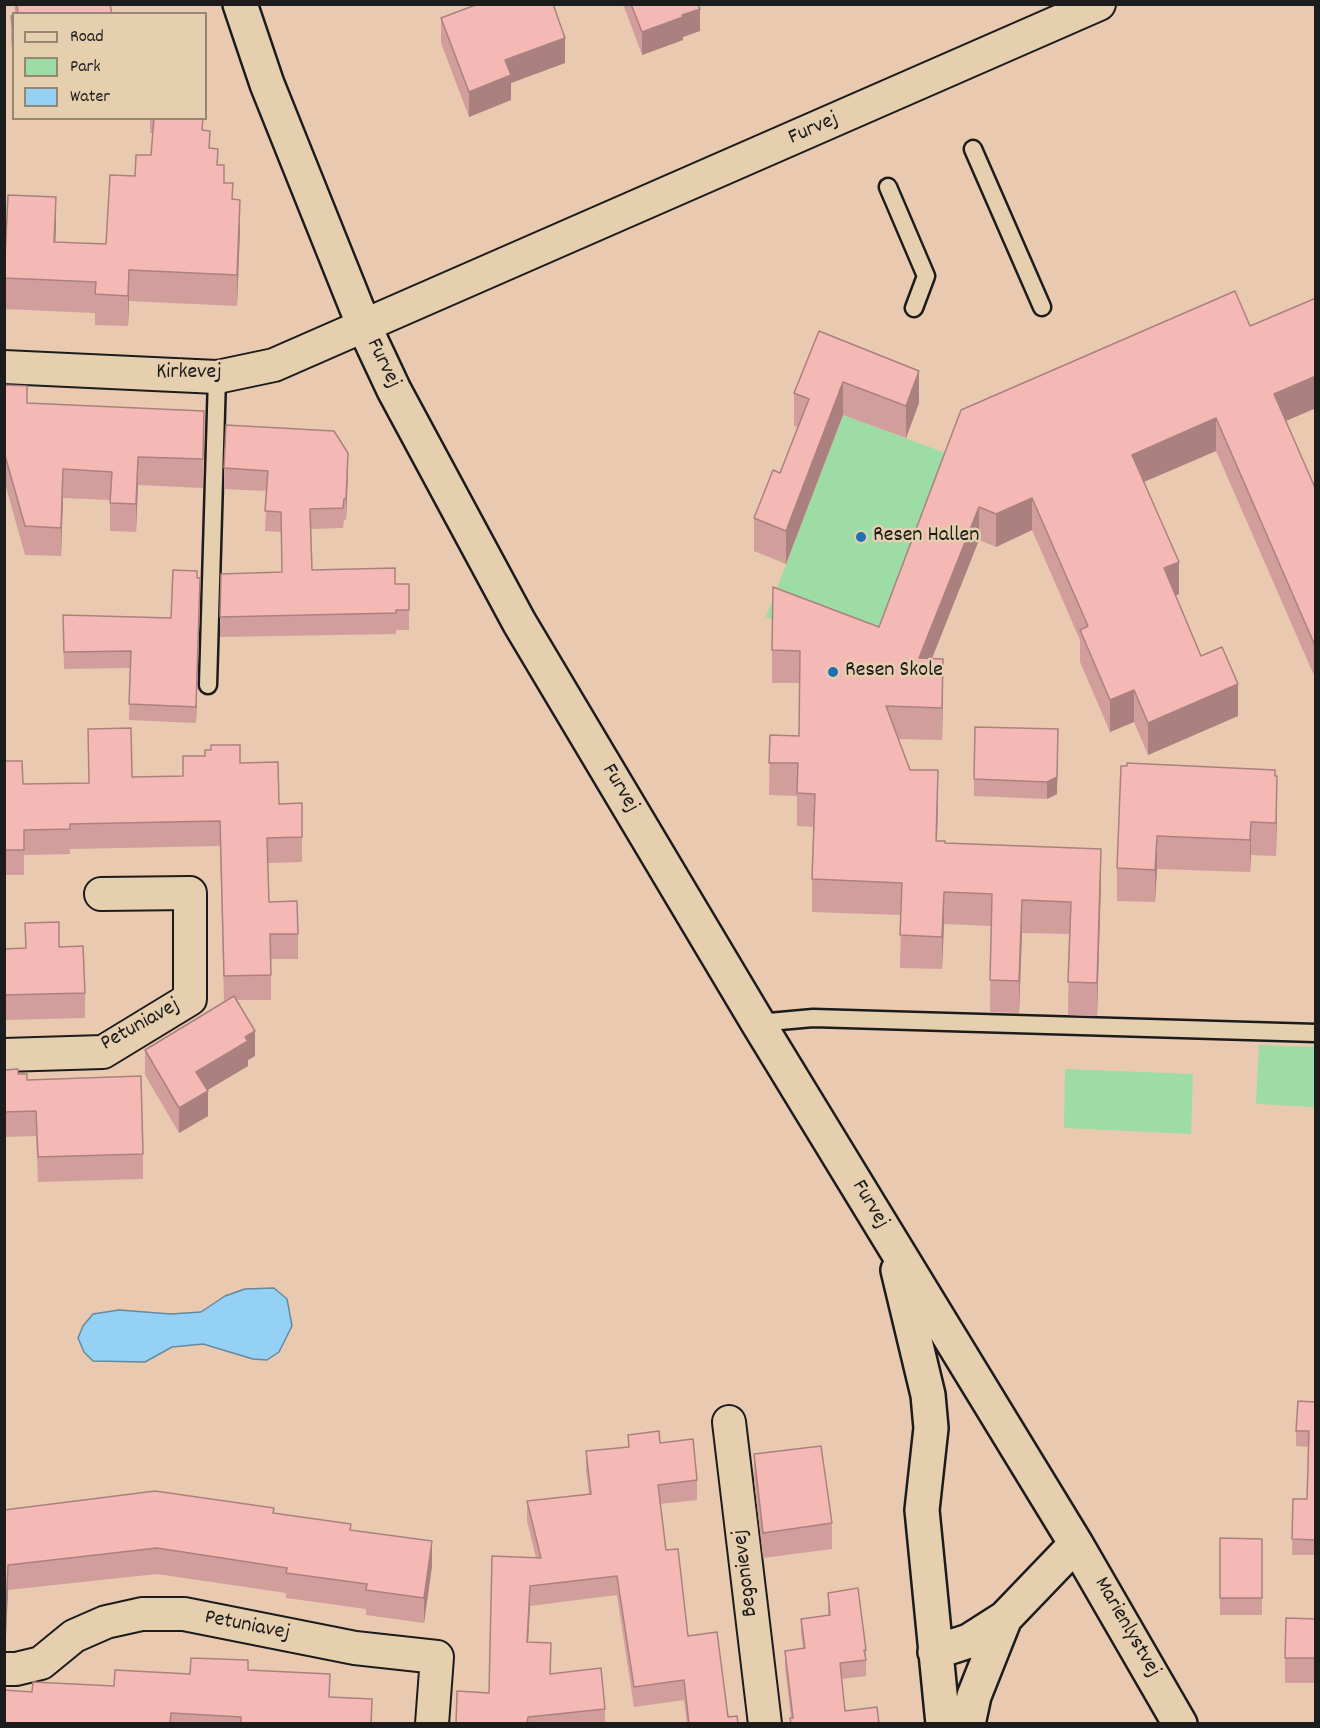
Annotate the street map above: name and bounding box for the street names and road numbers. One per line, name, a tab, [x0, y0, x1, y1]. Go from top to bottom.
street label: Furvej	[785, 107, 843, 153]
street label: Furvej	[359, 335, 405, 393]
street label: Kirkevej	[156, 361, 222, 387]
street label: Furvej	[594, 760, 644, 818]
street label: Petuniavej	[97, 994, 185, 1058]
street label: Furvej	[844, 1176, 894, 1234]
street label: Begonievej	[729, 1528, 765, 1618]
street label: Marienlystvej	[1087, 1573, 1165, 1683]
street label: Petuniavej	[202, 1606, 292, 1648]

